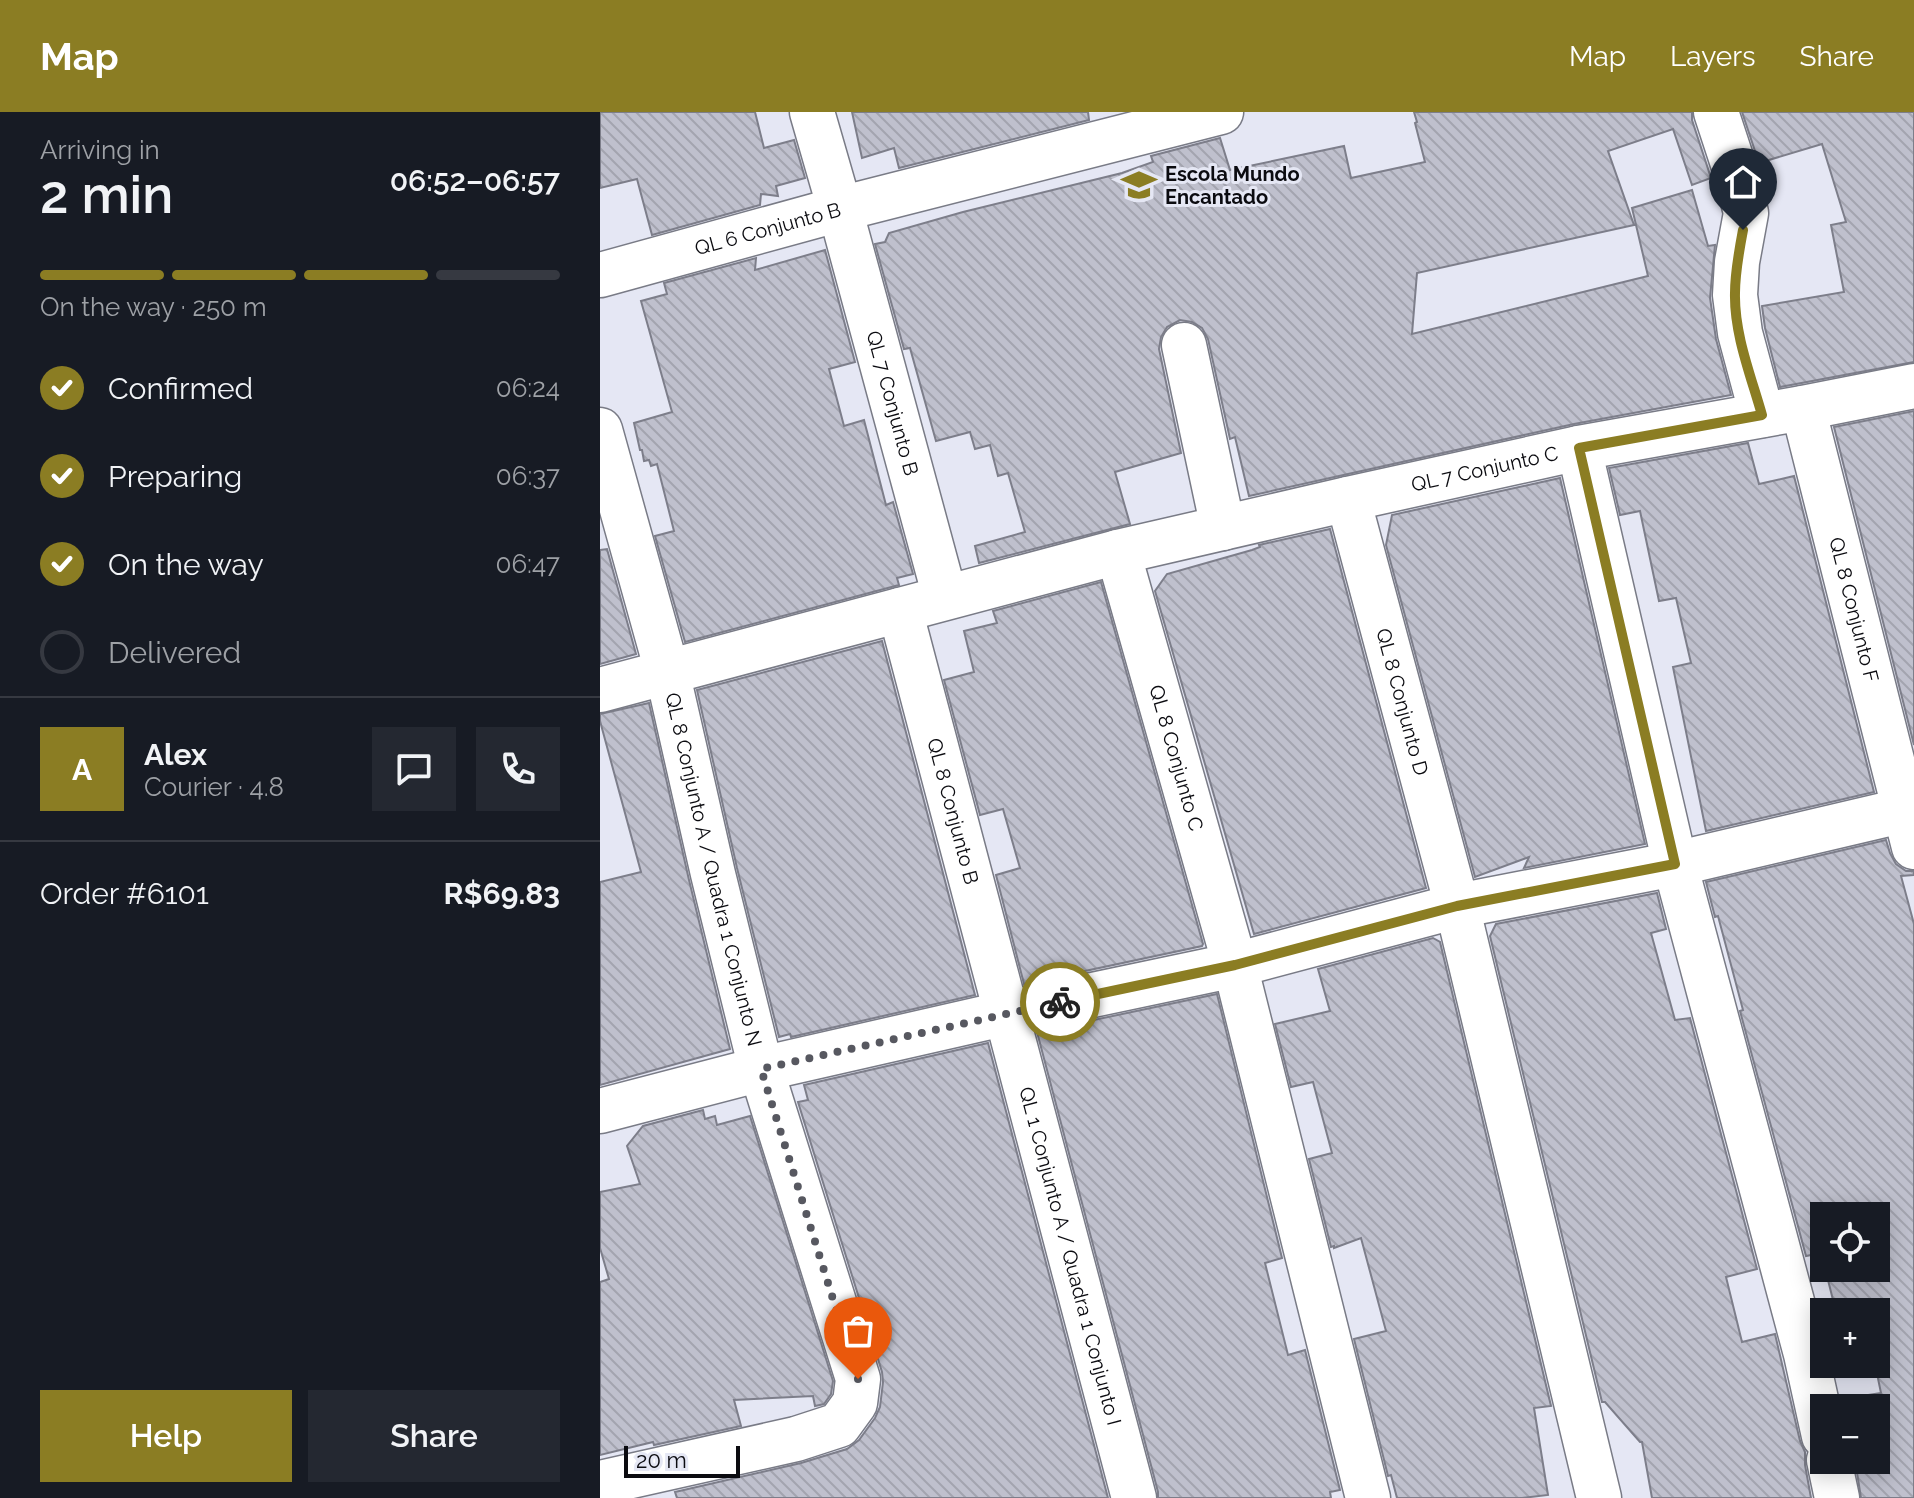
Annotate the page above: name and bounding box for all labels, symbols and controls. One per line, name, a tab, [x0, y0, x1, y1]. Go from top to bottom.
text: Map	[40, 34, 119, 79]
text: Map	[1569, 40, 1626, 73]
text: Layers	[1670, 40, 1756, 73]
text: Share	[1800, 40, 1874, 73]
text: Arriving in	[40, 135, 160, 165]
pin	[1709, 148, 1777, 230]
icon: home	[1721, 160, 1765, 204]
place label: Escola Mundo Encantado	[1165, 162, 1300, 209]
text: 06:52–06:57	[390, 163, 560, 198]
text: 2 min	[40, 164, 173, 225]
school or university icon: Escola Mundo Encantado	[1120, 166, 1158, 204]
street label: QL 6 Conjunto B	[692, 197, 844, 260]
text: On the way · 250 m	[40, 292, 267, 322]
street label: QL 7 Conjunto B	[861, 328, 924, 478]
icon: check	[40, 366, 84, 410]
text: Confirmed	[108, 371, 253, 406]
text: 06:24	[496, 373, 560, 403]
street label: QL 7 Conjunto C	[1409, 441, 1560, 497]
icon: check	[40, 454, 84, 498]
text: Preparing	[108, 459, 242, 494]
text: 06:37	[496, 461, 560, 491]
street label: QL 8 Conjunto F	[1824, 535, 1884, 685]
icon: check	[40, 542, 84, 586]
text: On the way	[108, 547, 264, 582]
text: 06:47	[496, 549, 560, 579]
street label: QL 8 Conjunto D	[1371, 626, 1433, 778]
text: Delivered	[108, 635, 241, 670]
street label: QL 8 Conjunto C	[1144, 682, 1208, 834]
street label: QL 8 Conjunto A / Quadra 1 Conjunto N	[660, 690, 767, 1049]
button: chat	[372, 727, 456, 811]
button: phone	[476, 727, 560, 811]
street label: QL 8 Conjunto B	[922, 735, 984, 887]
text: Alex	[144, 737, 207, 772]
text: A	[72, 752, 92, 787]
text: Courier · 4.8	[144, 772, 284, 802]
text: Order #6101	[40, 876, 209, 911]
text: R$69.83	[444, 876, 560, 911]
courier	[1020, 962, 1100, 1042]
icon: bike	[1038, 980, 1082, 1024]
street label: QL 1 Conjunto A / Quadra 1 Conjunto I	[1014, 1084, 1126, 1428]
map controls	[1810, 1202, 1890, 1474]
button: locate	[1810, 1202, 1890, 1282]
pin	[824, 1297, 892, 1379]
button: +	[1810, 1298, 1890, 1378]
icon: bag	[836, 1309, 880, 1353]
button: Help	[40, 1390, 292, 1482]
button: Share	[308, 1390, 560, 1482]
button: −	[1810, 1394, 1890, 1474]
scale bar	[624, 1442, 740, 1478]
text: 20 m	[636, 1447, 687, 1473]

